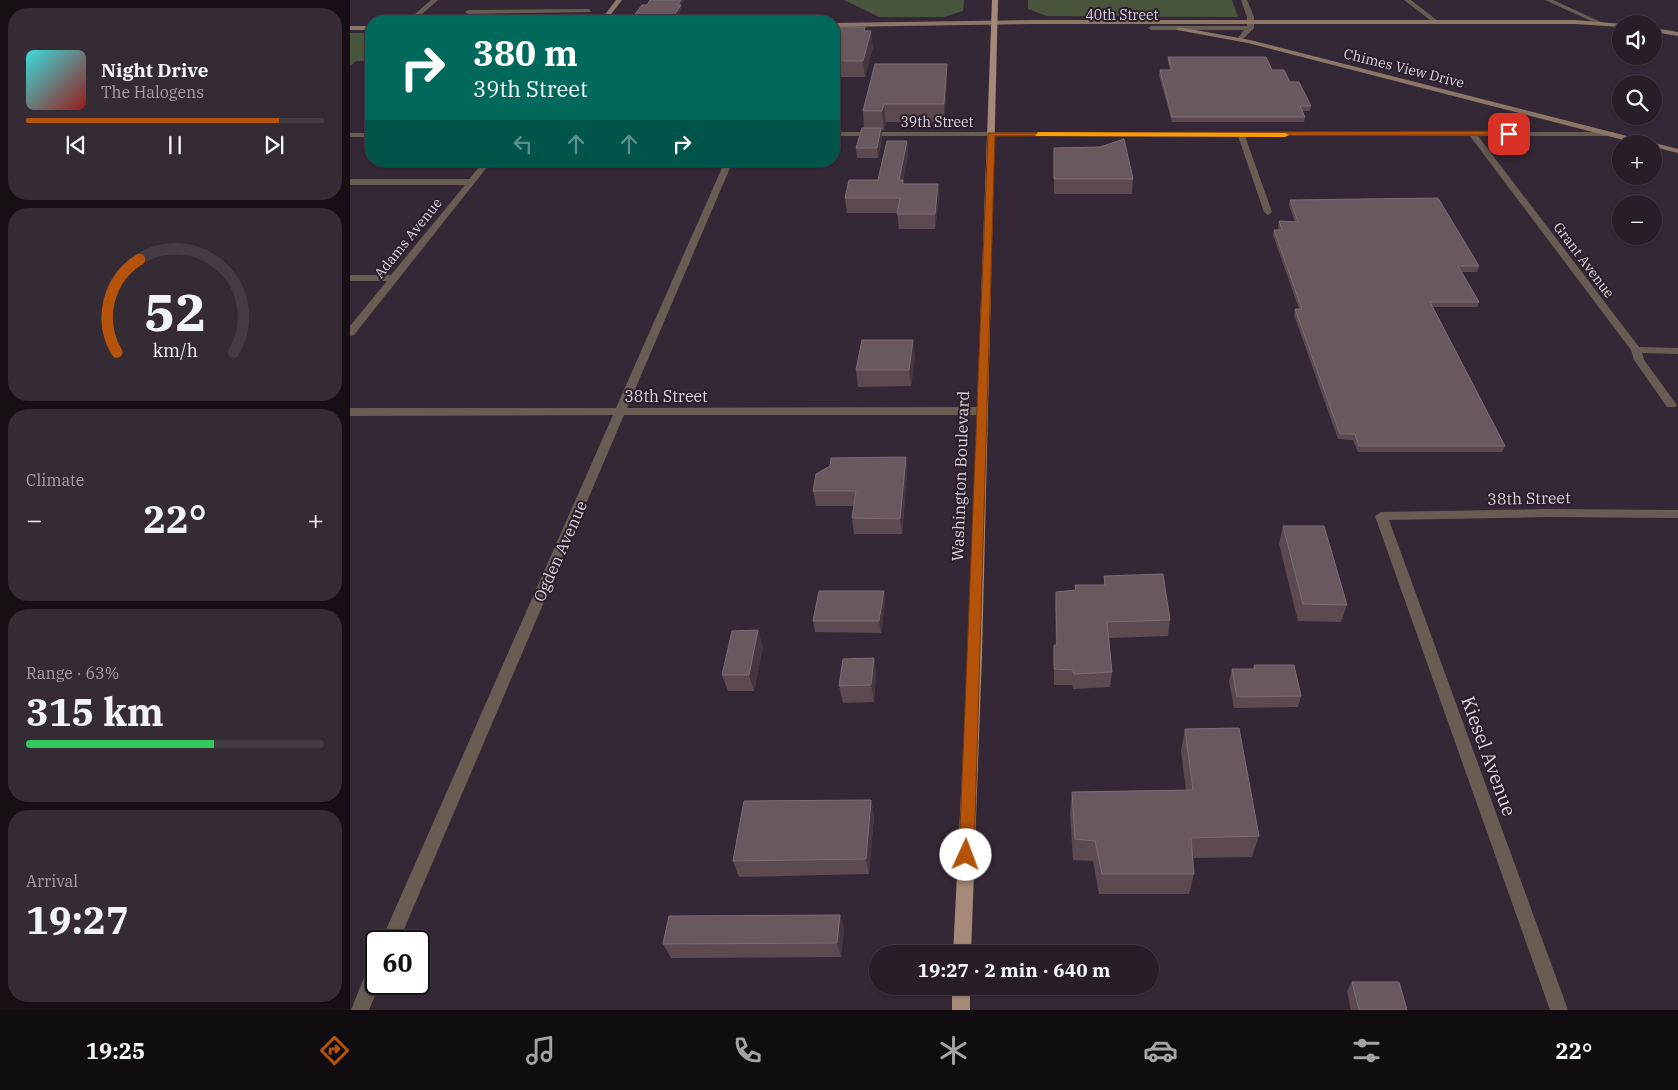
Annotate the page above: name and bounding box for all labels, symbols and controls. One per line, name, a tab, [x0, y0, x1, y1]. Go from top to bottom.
street label: 40th Street	[1085, 6, 1159, 24]
map controls	[1612, 15, 1662, 245]
button: sound	[1612, 15, 1662, 65]
text: 380 m	[473, 30, 578, 76]
icon: right	[390, 35, 455, 100]
street label: Chimes View Drive	[1342, 44, 1466, 92]
text: Night Drive	[101, 58, 209, 82]
text: 39th Street	[473, 74, 588, 103]
button: search	[1612, 75, 1662, 125]
text: The Halogens	[101, 82, 204, 102]
street label: 39th Street	[900, 113, 974, 131]
pin	[1488, 113, 1530, 155]
icon: arrive	[1495, 120, 1523, 148]
icon: left	[509, 130, 537, 158]
icon: ahead	[562, 130, 590, 158]
icon: ahead	[615, 130, 643, 158]
icon: right	[668, 130, 696, 158]
icon: previous	[62, 131, 90, 159]
icon: pause	[161, 131, 189, 159]
icon: next	[260, 131, 288, 159]
button: +	[1612, 135, 1662, 185]
street label: Adams Avenue	[370, 194, 446, 282]
button: −	[1612, 195, 1662, 245]
street label: Grant Avenue	[1550, 219, 1618, 301]
text: 52	[144, 278, 206, 345]
text: km/h	[152, 339, 198, 362]
street label: 38th Street	[624, 386, 708, 406]
street label: Washington Boulevard	[947, 390, 973, 562]
text: Climate	[26, 470, 84, 490]
street label: 38th Street	[1487, 487, 1571, 509]
text: 22°	[143, 494, 207, 543]
street label: Ogden Avenue	[529, 497, 591, 605]
text: −	[26, 501, 43, 538]
text: +	[307, 501, 324, 538]
text: Range · 63%	[26, 663, 119, 683]
text: 315 km	[26, 687, 164, 736]
street label: Kiesel Avenue	[1456, 693, 1522, 819]
position arrow	[939, 828, 991, 880]
text: Arrival	[26, 871, 78, 891]
text: 19:27	[26, 895, 129, 944]
speed limit sign: 60	[365, 930, 430, 995]
text: 19:27 · 2 min · 640 m	[918, 958, 1110, 982]
icon: directions	[317, 1033, 352, 1068]
icon: music	[523, 1033, 558, 1068]
icon: phone	[730, 1033, 765, 1068]
icon: climate	[936, 1033, 971, 1068]
icon: car	[1143, 1033, 1178, 1068]
icon: filters	[1349, 1033, 1384, 1068]
text: 19:25	[86, 1036, 145, 1065]
text: 22°	[1555, 1036, 1592, 1065]

